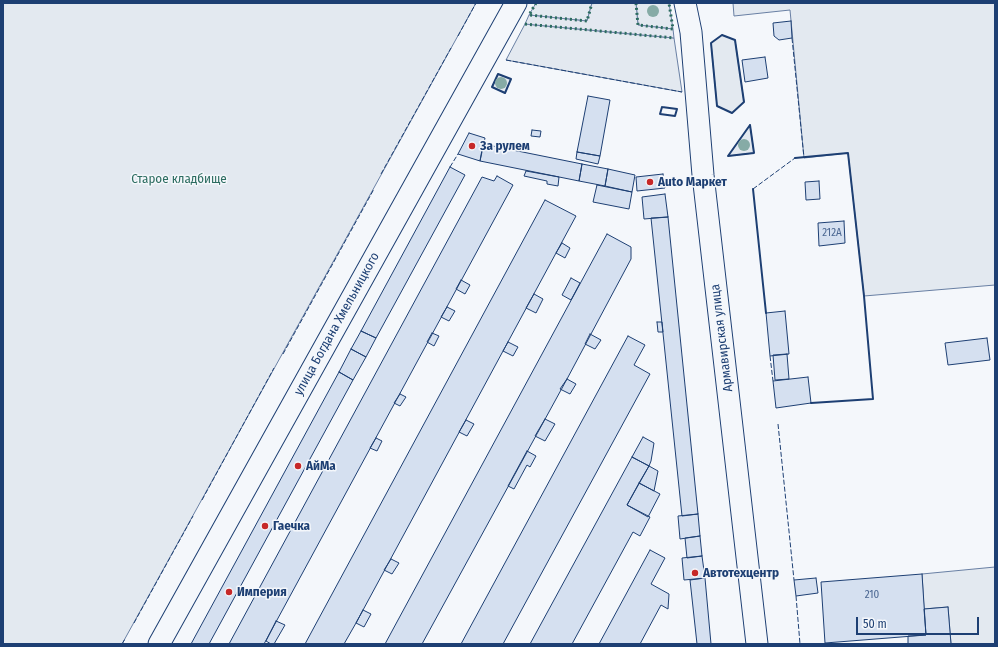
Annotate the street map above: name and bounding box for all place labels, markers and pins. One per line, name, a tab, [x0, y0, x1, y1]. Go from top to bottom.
place label: За рулем	[480, 138, 530, 154]
marker: За рулем	[467, 141, 477, 151]
place label: Auto Маркет	[658, 174, 727, 190]
marker: Auto Маркет	[645, 177, 655, 187]
place label: АйМа	[306, 458, 336, 474]
marker: АйМа	[293, 461, 303, 471]
place label: Гаечка	[273, 518, 310, 534]
marker: Гаечка	[260, 521, 270, 531]
place label: Автотехцентр	[703, 565, 779, 581]
marker: Автотехцентр	[690, 568, 700, 578]
place label: Империя	[237, 584, 287, 600]
marker: Империя	[224, 587, 234, 597]

